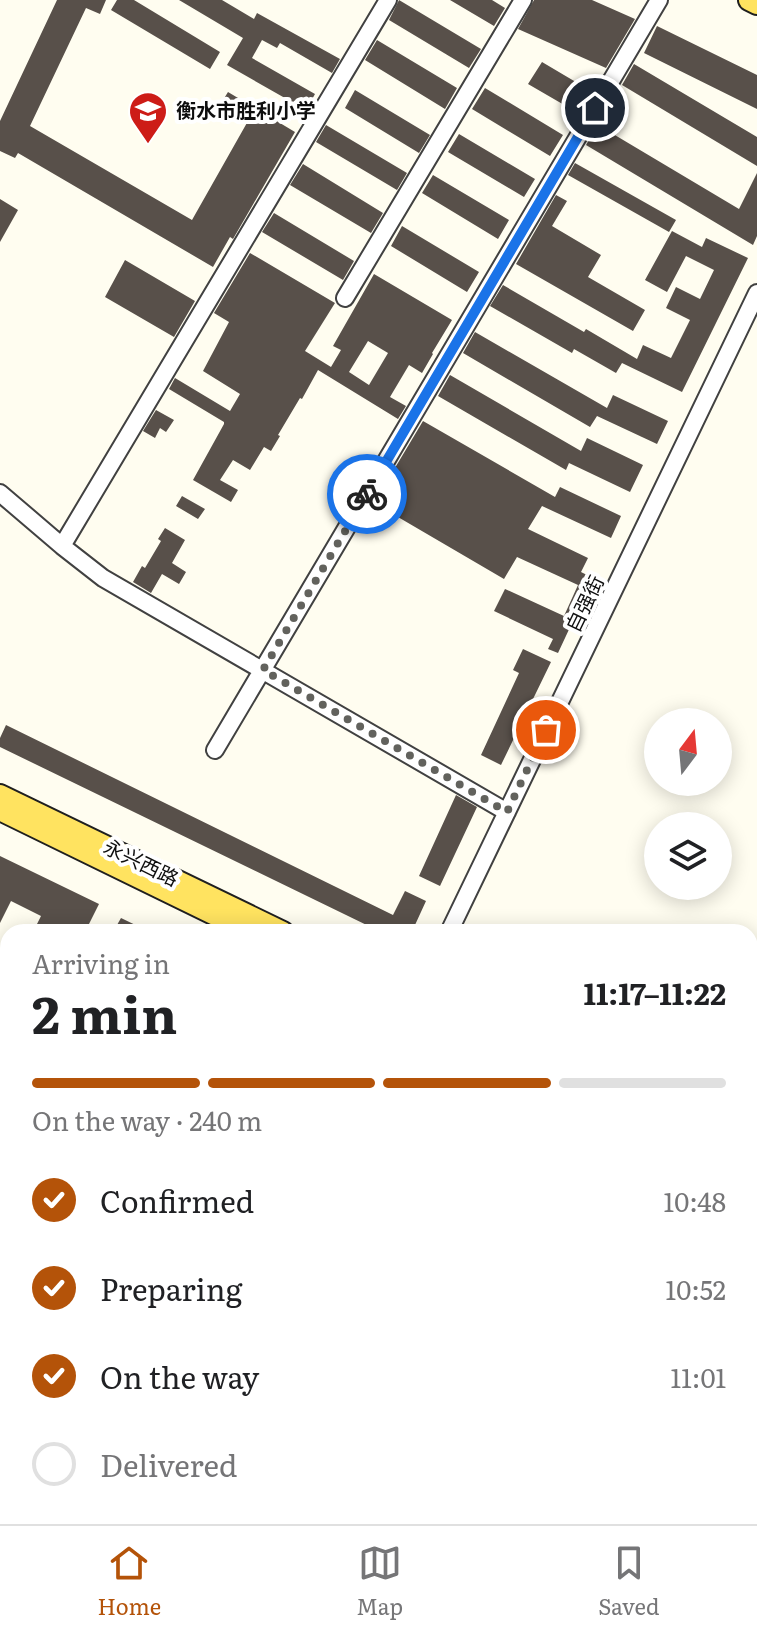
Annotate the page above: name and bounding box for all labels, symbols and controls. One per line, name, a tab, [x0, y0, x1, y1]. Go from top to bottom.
pin	[561, 74, 629, 142]
icon: home	[573, 86, 617, 130]
school or university icon: 衡水市胜利小学	[127, 90, 169, 145]
place label: 衡水市胜利小学	[176, 94, 316, 124]
courier	[327, 454, 407, 534]
icon: bike	[345, 472, 389, 516]
street label: 自强街	[557, 570, 610, 637]
pin	[512, 696, 580, 764]
icon: bag	[524, 708, 568, 752]
north arrow	[644, 708, 732, 796]
map controls	[644, 708, 732, 900]
button: layers	[644, 812, 732, 900]
street label: 永兴西路	[99, 830, 184, 892]
text: Arriving in	[32, 943, 170, 982]
text: 11:17–11:22	[584, 970, 726, 1014]
text: 2 min	[32, 973, 177, 1050]
text: On the way · 240 m	[32, 1100, 262, 1139]
icon: check	[32, 1178, 76, 1222]
text: Confirmed	[100, 1178, 254, 1222]
text: 10:48	[664, 1181, 726, 1220]
icon: check	[32, 1266, 76, 1310]
text: Preparing	[100, 1266, 242, 1310]
text: 10:52	[666, 1269, 726, 1308]
icon: check	[32, 1354, 76, 1398]
text: On the way	[100, 1354, 259, 1398]
text: 11:01	[671, 1357, 726, 1396]
text: Delivered	[100, 1442, 237, 1486]
tab: Home	[98, 1541, 161, 1622]
tab: Map	[356, 1541, 403, 1622]
tab: Saved	[598, 1541, 659, 1622]

